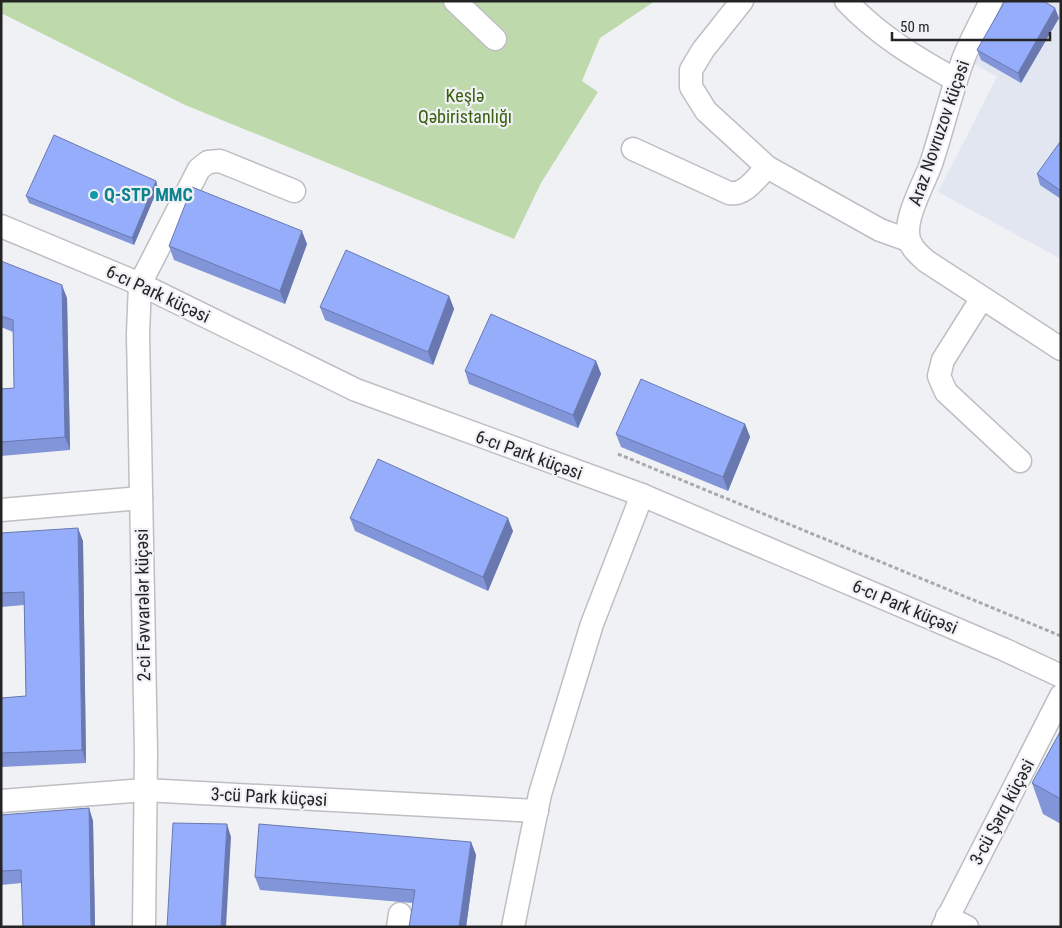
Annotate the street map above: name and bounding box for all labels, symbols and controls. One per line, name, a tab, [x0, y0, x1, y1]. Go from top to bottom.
scale bar	[892, 10, 1050, 42]
text: 50 m	[900, 18, 930, 36]
street label: Araz Novruzov küçəsi	[904, 57, 973, 208]
park label: Keşlə Qəbiristanlığı	[418, 85, 512, 127]
place label: Q-STP MMC	[104, 184, 193, 205]
marker: Q-STP MMC	[88, 189, 100, 201]
street label: 6-cı Park küçəsi	[103, 260, 213, 327]
street label: 6-cı Park küçəsi	[473, 425, 585, 484]
street label: 2-ci Fəvvarələr küçəsi	[131, 529, 154, 682]
street label: 6-cı Park küçəsi	[849, 575, 961, 638]
street label: 3-cü Şərq küçəsi	[965, 755, 1038, 868]
street label: 3-cü Park küçəsi	[210, 783, 328, 810]

